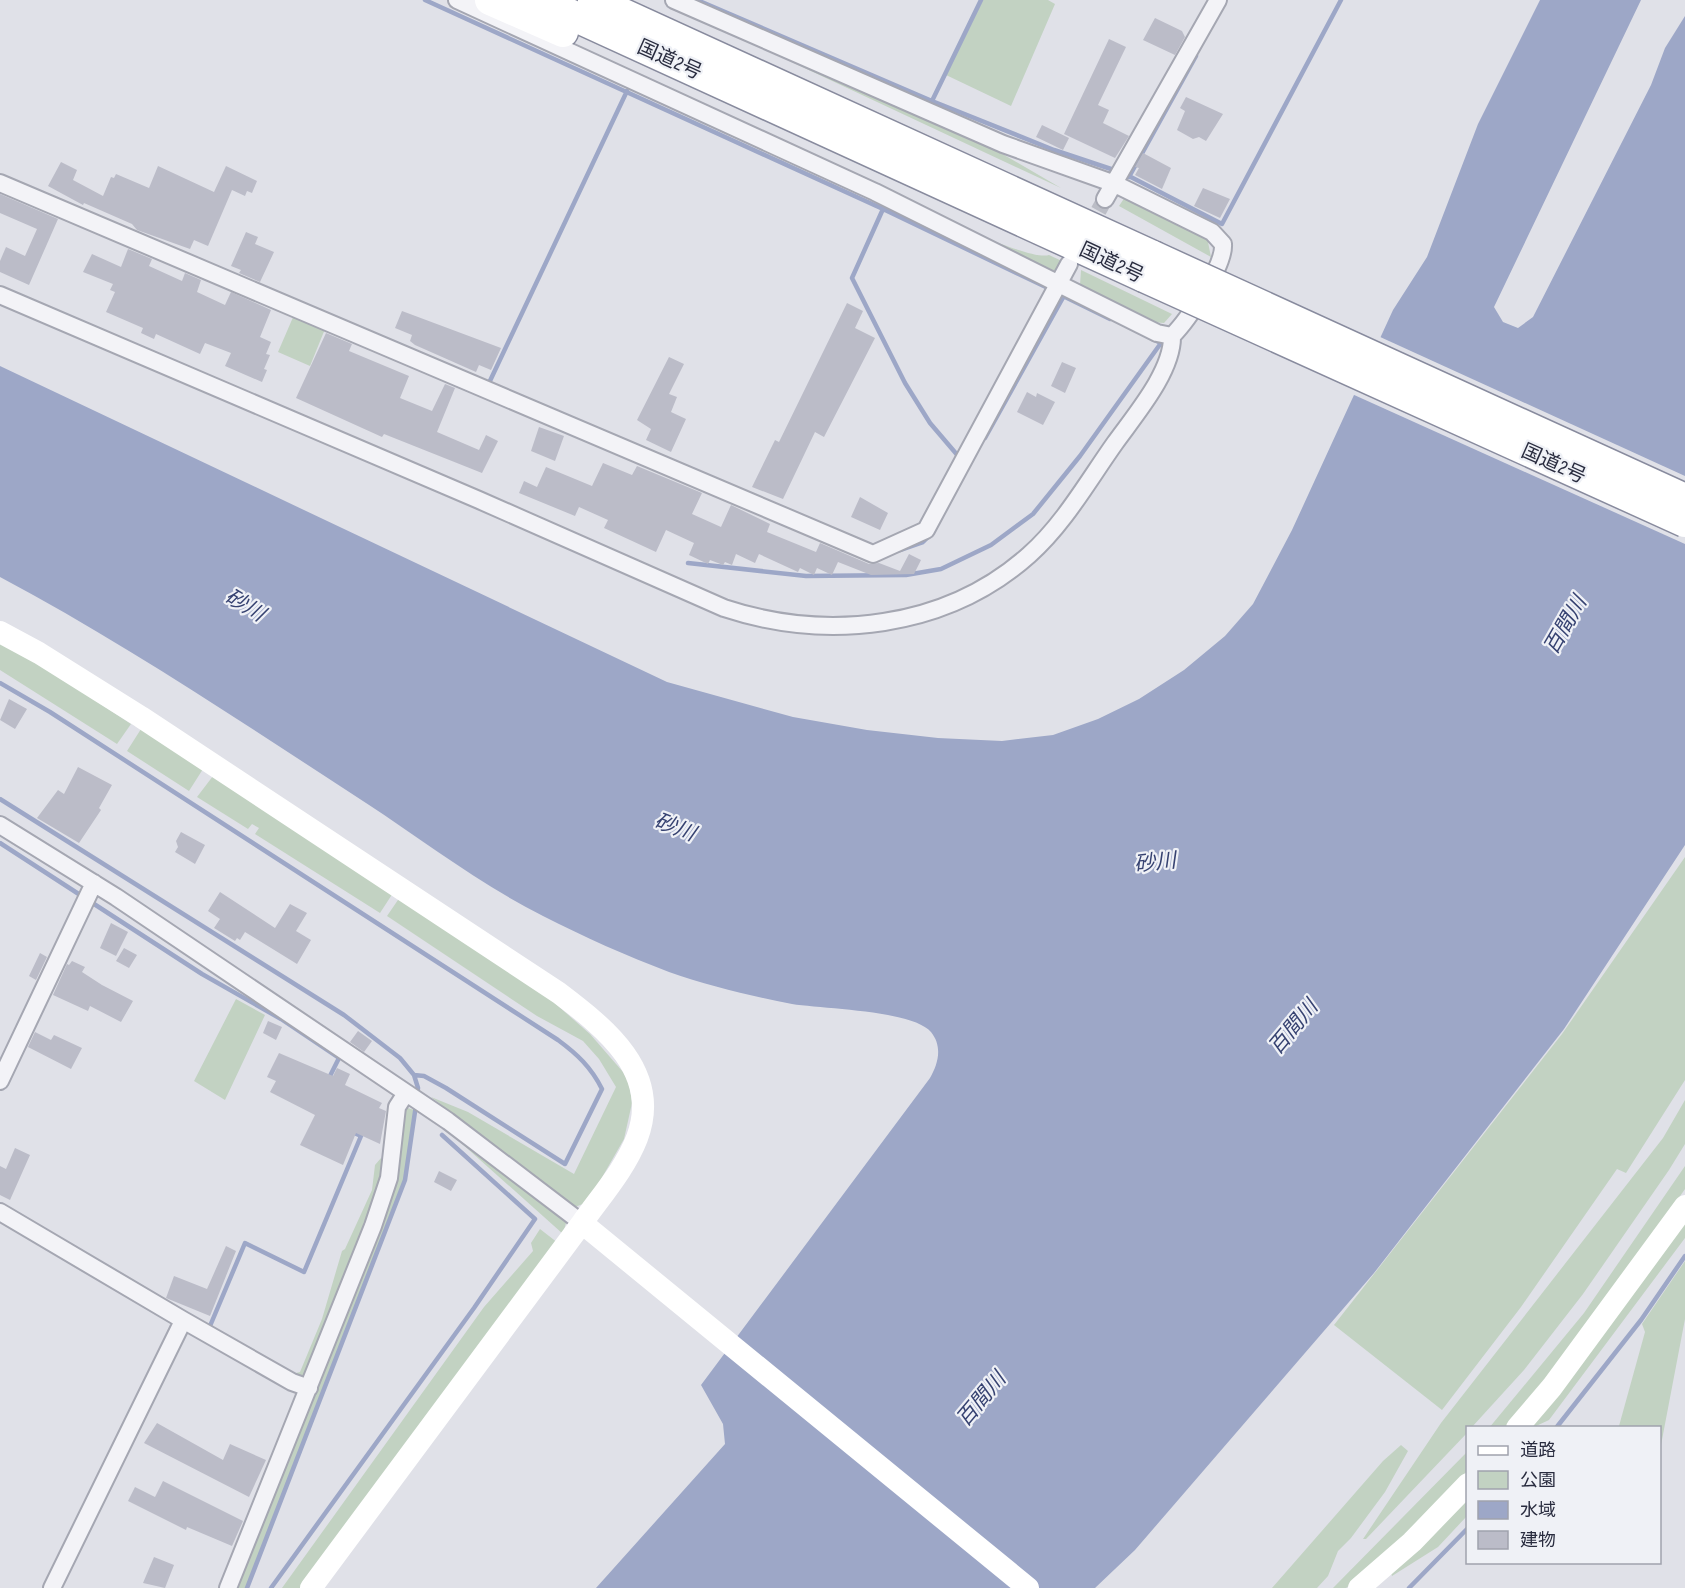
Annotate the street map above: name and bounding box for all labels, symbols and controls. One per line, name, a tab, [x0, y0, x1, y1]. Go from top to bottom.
street label: 国道2号	[634, 35, 706, 85]
street label: 国道2号	[1076, 238, 1148, 288]
street label: 国道2号	[1518, 439, 1590, 489]
water label: 砂川	[220, 584, 271, 628]
water label: 百間川	[1539, 590, 1593, 659]
water label: 砂川	[651, 808, 701, 847]
water label: 砂川	[1133, 848, 1179, 877]
water label: 百間川	[1264, 994, 1324, 1059]
water label: 百間川	[952, 1366, 1012, 1431]
legend	[1466, 1426, 1661, 1564]
text: 道路	[1520, 1440, 1556, 1461]
text: 公園	[1520, 1470, 1556, 1491]
text: 水域	[1520, 1500, 1556, 1521]
text: 建物	[1520, 1530, 1556, 1551]

